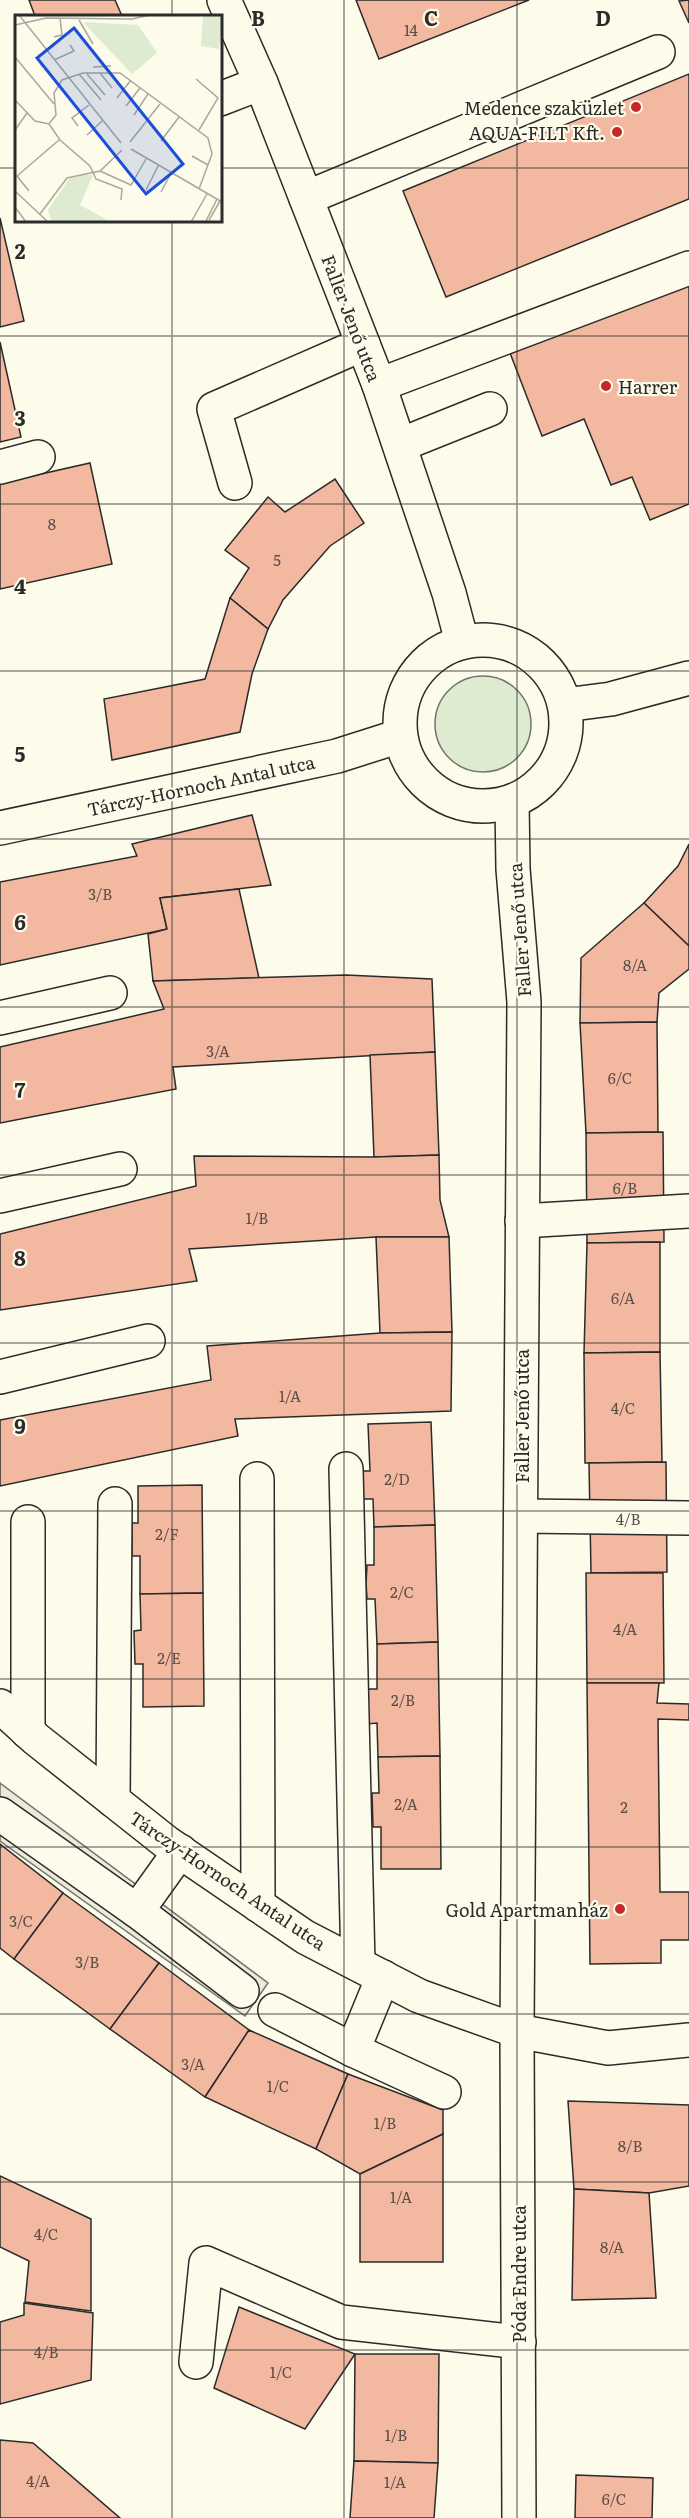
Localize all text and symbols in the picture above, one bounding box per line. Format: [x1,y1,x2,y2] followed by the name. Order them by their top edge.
[251,2,265,32] text: B
[424,2,438,32] text: C
[595,2,611,32] text: D
[15,15,222,222] inset map
[404,18,418,41] house number: 14
[464,94,625,121] place label: Medence szaküzlet
[629,100,643,114] marker: Medence szaküzlet
[469,119,605,146] place label: AQUA-FILT Kft.
[610,125,624,139] marker: AQUA-FILT Kft.
[15,235,26,265] text: 2
[315,250,389,386] street label: Faller Jenő utca
[618,373,678,400] place label: Harrer
[599,379,613,393] marker: Harrer
[14,402,26,432] text: 3
[48,512,56,535] house number: 8
[273,548,281,571] house number: 5
[14,570,26,600] text: 4
[15,738,26,768] text: 5
[85,748,318,822] street label: Tárczy-Hornoch Antal utca
[501,862,537,998] street label: Faller Jenő utca
[88,882,112,905] house number: 3/B
[14,906,26,936] text: 6
[623,953,647,976] house number: 8/A
[206,1039,230,1062] house number: 3/A
[608,1066,632,1089] house number: 6/C
[15,1074,26,1104] text: 7
[613,1176,637,1199] house number: 6/B
[246,1206,268,1229] house number: 1/B
[14,1242,26,1272] text: 8
[611,1286,635,1309] house number: 6/A
[508,1349,535,1483] street label: Faller Jenő utca
[279,1384,301,1407] house number: 1/A
[611,1396,635,1419] house number: 4/C
[14,1410,26,1440] text: 9
[384,1467,410,1490] house number: 2/D
[616,1507,640,1530] house number: 4/B
[155,1522,179,1545] house number: 2/F
[390,1580,414,1603] house number: 2/C
[613,1617,637,1640] house number: 4/A
[157,1646,181,1669] house number: 2/E
[391,1688,415,1711] house number: 2/B
[394,1792,418,1815] house number: 2/A
[620,1795,628,1818] house number: 2
[124,1804,332,1956] street label: Tárczy-Hornoch Antal utca
[446,1896,608,1923] place label: Gold Apartmanház
[613,1902,627,1916] marker: Gold Apartmanház
[9,1909,33,1932] house number: 3/C
[75,1950,99,1973] house number: 3/B
[181,2052,205,2075] house number: 3/A
[267,2074,289,2097] house number: 1/C
[374,2111,396,2134] house number: 1/B
[618,2134,642,2157] house number: 8/B
[390,2185,412,2208] house number: 1/A
[505,2205,532,2343] street label: Póda Endre utca
[34,2222,58,2245] house number: 4/C
[600,2235,624,2258] house number: 8/A
[34,2340,58,2363] house number: 4/B
[270,2360,292,2383] house number: 1/C
[385,2423,407,2446] house number: 1/B
[26,2469,50,2492] house number: 4/A
[384,2470,406,2493] house number: 1/A
[602,2487,626,2510] house number: 6/C

